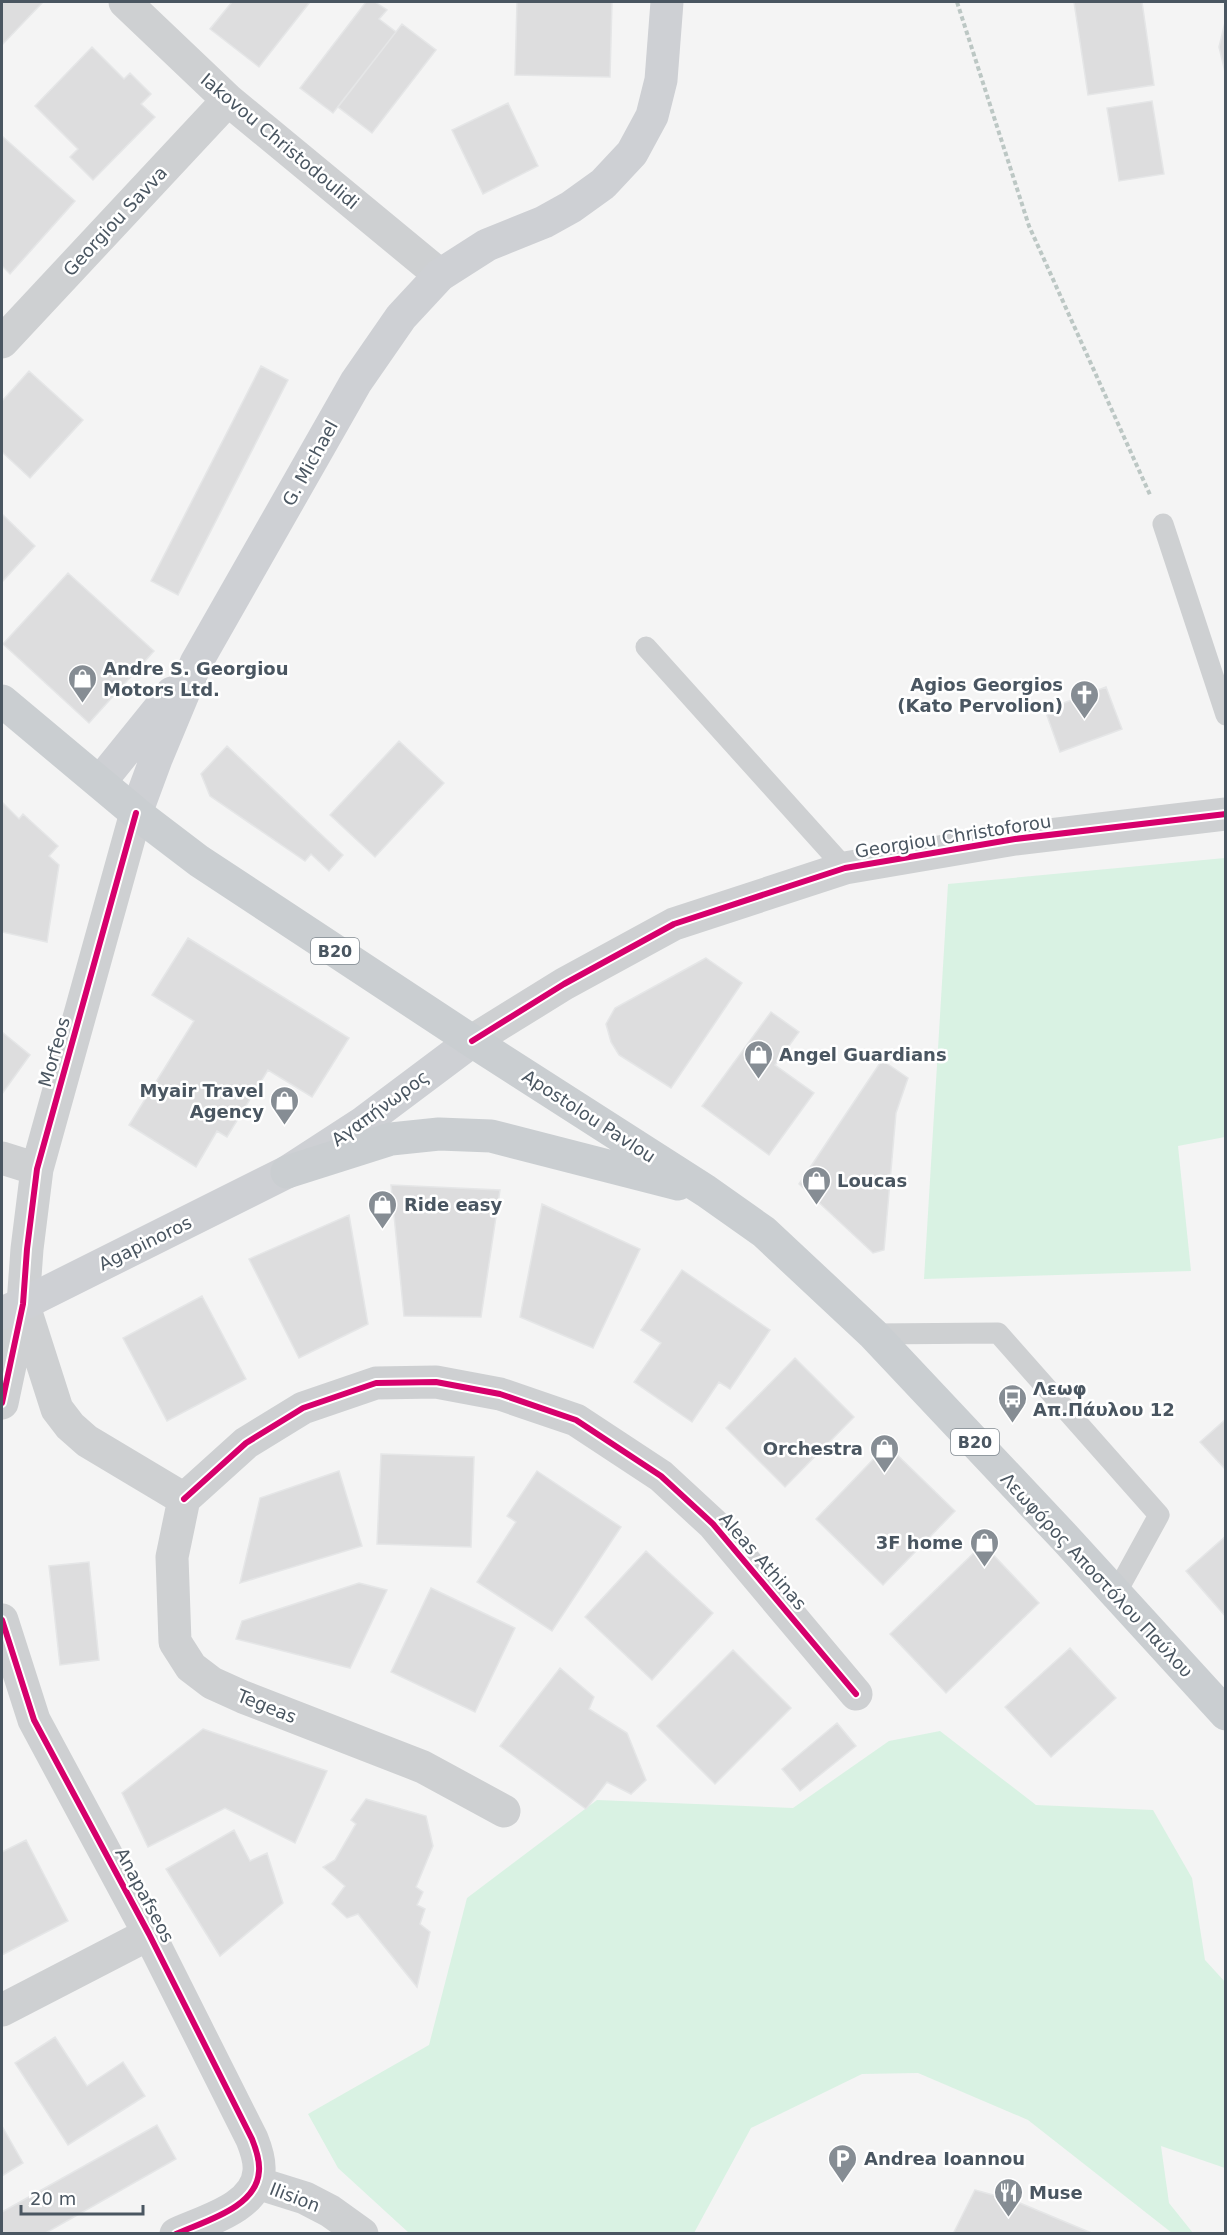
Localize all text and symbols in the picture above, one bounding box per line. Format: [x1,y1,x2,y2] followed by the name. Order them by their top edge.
[197,69,363,213] street label: Iakovou Christodoulidi
[59,162,171,280] street label: Georgiou Savva
[278,417,342,509] street label: G. Michael
[103,658,289,700] place label: Andre S. Georgiou Motors Ltd.
[66,662,98,704] shop icon: Andre S. Georgiou Motors Ltd.
[897,674,1063,716] place label: Agios Georgios (Kato Pervolion)
[1068,678,1100,720] church icon: Agios Georgios (Kato Pervolion)
[853,810,1053,862] street label: Georgiou Christoforou
[311,938,359,964] road number: B20
[34,1015,74,1089] street label: Morfeos
[742,1038,774,1080] shop icon: Angel Guardians
[779,1044,947,1065] place label: Angel Guardians
[518,1065,660,1167] street label: Apostolou Pavlou
[327,1066,433,1150] street label: Αγαπήνωρος
[139,1080,264,1122] place label: Myair Travel Agency
[269,1084,301,1126] shop icon: Myair Travel Agency
[800,1164,832,1206] shop icon: Loucas
[837,1170,907,1191] place label: Loucas
[367,1188,399,1230] shop icon: Ride easy
[404,1194,502,1215] place label: Ride easy
[95,1211,195,1275] street label: Agapinoros
[1033,1378,1175,1420] place label: Λεωφ Απ.Πάυλου 12
[996,1382,1028,1424] bus stop icon: Λεωφ Απ.Πάυλου 12
[951,1429,999,1455] road number: B20
[868,1432,900,1474] shop icon: Orchestra
[763,1438,863,1459] place label: Orchestra
[997,1468,1197,1682] street label: Λεωφόρος Αποστόλου Παύλου
[715,1508,811,1614] street label: Aleas Athinas
[968,1526,1000,1568] shop icon: 3F home
[876,1532,963,1553] place label: 3F home
[233,1684,300,1727] street label: Tegeas
[111,1844,179,1946] street label: Anapafseos
[827,2142,859,2184] parking icon: Andrea Ioannou
[864,2148,1025,2169] place label: Andrea Ioannou
[992,2176,1024,2218] restaurant icon: Muse
[21,2178,142,2216] scale bar
[267,2178,323,2216] street label: Ilision
[1029,2182,1083,2203] place label: Muse
[30,2188,76,2209] text: 20 m

